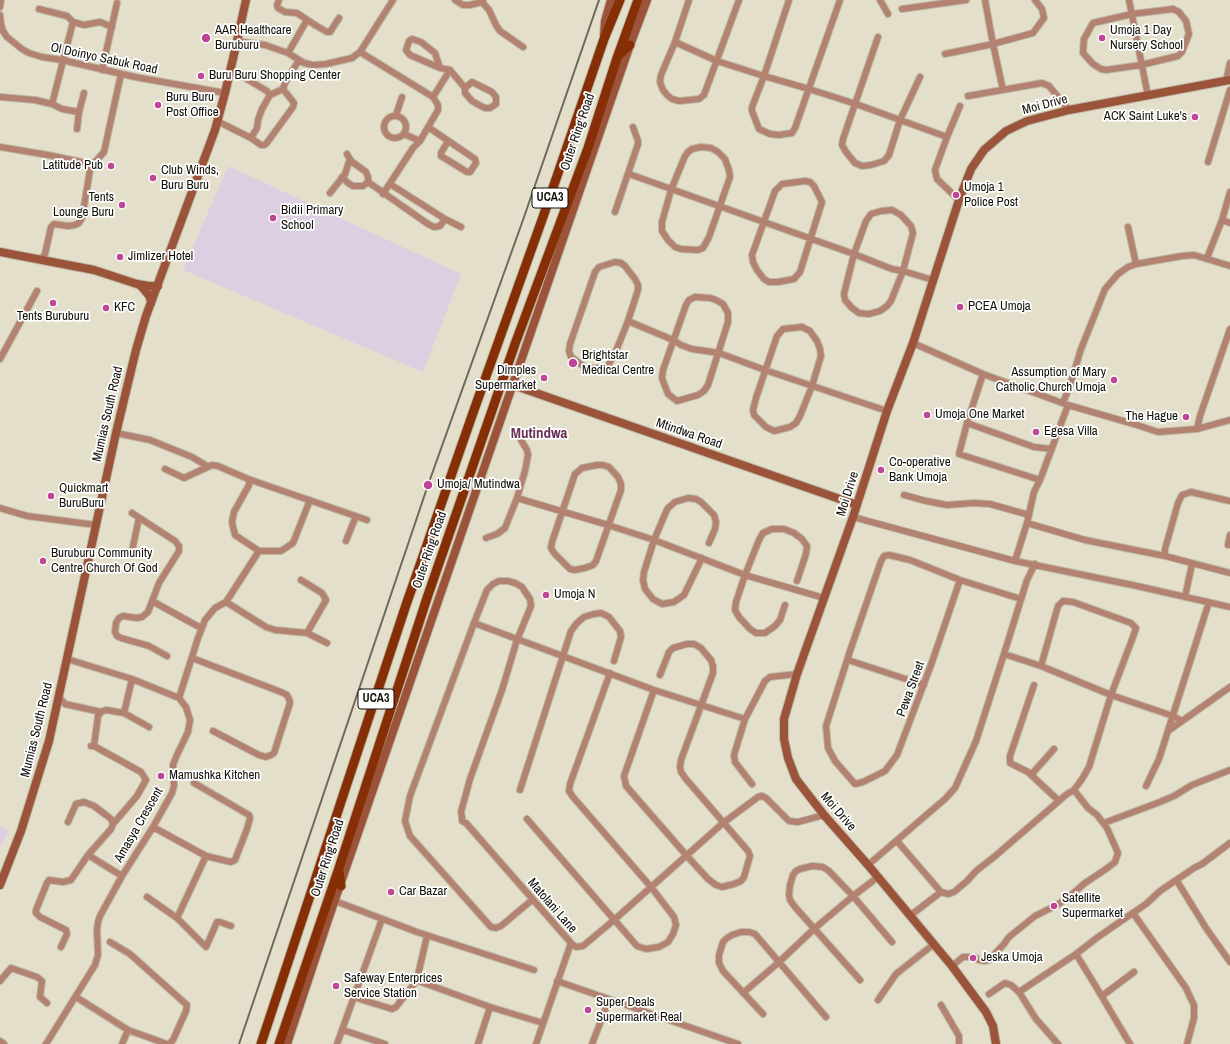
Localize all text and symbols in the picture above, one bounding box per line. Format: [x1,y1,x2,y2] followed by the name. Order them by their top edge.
[215,23,291,54] place label: AAR Healthcare Buruburu
[1110,23,1183,54] place label: Umoja 1 Day Nursery School
[200,32,212,44] marker: AAR Healthcare Buruburu
[1097,33,1107,43] marker: Umoja 1 Day Nursery School
[49,40,159,78] street label: Ol Doinyo Sabuk Road
[209,68,341,84] place label: Buru Buru Shopping Center
[196,71,206,81] marker: Buru Buru Shopping Center
[166,90,219,121] place label: Buru Buru Post Office
[558,91,598,173] street label: Outer Ring Road
[1021,91,1069,119] street label: Moi Drive
[153,100,163,110] marker: Buru Buru Post Office
[1104,109,1187,125] place label: ACK Saint Luke's
[1190,112,1200,122] marker: ACK Saint Luke's
[43,158,103,174] place label: Latitude Pub
[106,161,116,171] marker: Latitude Pub
[161,163,219,194] place label: Club Winds, Buru Buru
[148,173,158,183] marker: Club Winds, Buru Buru
[964,180,1018,211] place label: Umoja 1 Police Post
[532,188,568,208] road number: UCA3
[53,190,114,221] place label: Tents Lounge Buru
[951,190,961,200] marker: Umoja 1 Police Post
[117,200,127,210] marker: Tents Lounge Buru
[281,203,343,234] place label: Bidii Primary School
[268,213,278,223] marker: Bidii Primary School
[128,249,193,265] place label: Jimlizer Hotel
[115,252,125,262] marker: Jimlizer Hotel
[48,298,58,308] marker: Tents Buruburu
[968,299,1031,315] place label: PCEA Umoja
[114,300,135,316] place label: KFC
[955,302,965,312] marker: PCEA Umoja
[101,303,111,313] marker: KFC
[17,309,89,325] place label: Tents Buruburu
[582,348,654,379] place label: Brightstar Medical Centre
[567,357,579,369] marker: Brightstar Medical Centre
[475,363,536,394] place label: Dimples Supermarket
[89,365,127,463] street label: Mumias South Road
[996,365,1106,396] place label: Assumption of Mary Catholic Church Umoja
[539,373,549,383] marker: Dimples Supermarket
[1109,375,1119,385] marker: Assumption of Mary Catholic Church Umoja
[935,407,1024,423] place label: Umoja One Market
[1125,409,1178,425] place label: The Hague
[922,410,932,420] marker: Umoja One Market
[1181,412,1191,422] marker: The Hague
[654,415,724,453] street label: Mtindwa Road
[1044,424,1098,440] place label: Egesa Villa
[511,425,567,443] district label: Mutindwa
[1031,427,1041,437] marker: Egesa Villa
[889,455,951,486] place label: Co-operative Bank Umoja
[876,465,886,475] marker: Co-operative Bank Umoja
[833,470,863,518] street label: Moi Drive
[437,477,520,493] place label: Umoja/ Mutindwa
[422,479,434,491] marker: Umoja/ Mutindwa
[59,481,108,512] place label: Quickmart BuruBuru
[46,491,56,501] marker: Quickmart BuruBuru
[410,509,450,591] street label: Outer Ring Road
[51,546,158,577] place label: Buruburu Community Centre Church Of God
[38,556,48,566] marker: Buruburu Community Centre Church Of God
[554,587,595,603] place label: Umoja N
[541,590,551,600] marker: Umoja N
[894,659,928,719] street label: Pewa Street
[18,681,56,779] street label: Mumias South Road
[358,689,394,709] road number: UCA3
[169,768,260,784] place label: Mamushka Kitchen
[156,771,166,781] marker: Mamushka Kitchen
[111,785,167,865] street label: Amasya Crescent
[817,789,859,835] street label: Moi Drive
[308,817,348,899] street label: Outer Ring Road
[524,875,580,937] street label: Matolani Lane
[399,884,447,900] place label: Car Bazar
[386,887,396,897] marker: Car Bazar
[1062,891,1123,922] place label: Satellite Supermarket
[1049,901,1059,911] marker: Satellite Supermarket
[981,950,1043,966] place label: Jeska Umoja
[968,953,978,963] marker: Jeska Umoja
[344,971,442,1002] place label: Safeway Enterprices Service Station
[331,981,341,991] marker: Safeway Enterprices Service Station
[596,995,682,1026] place label: Super Deals Supermarket Real
[583,1005,593,1015] marker: Super Deals Supermarket Real

